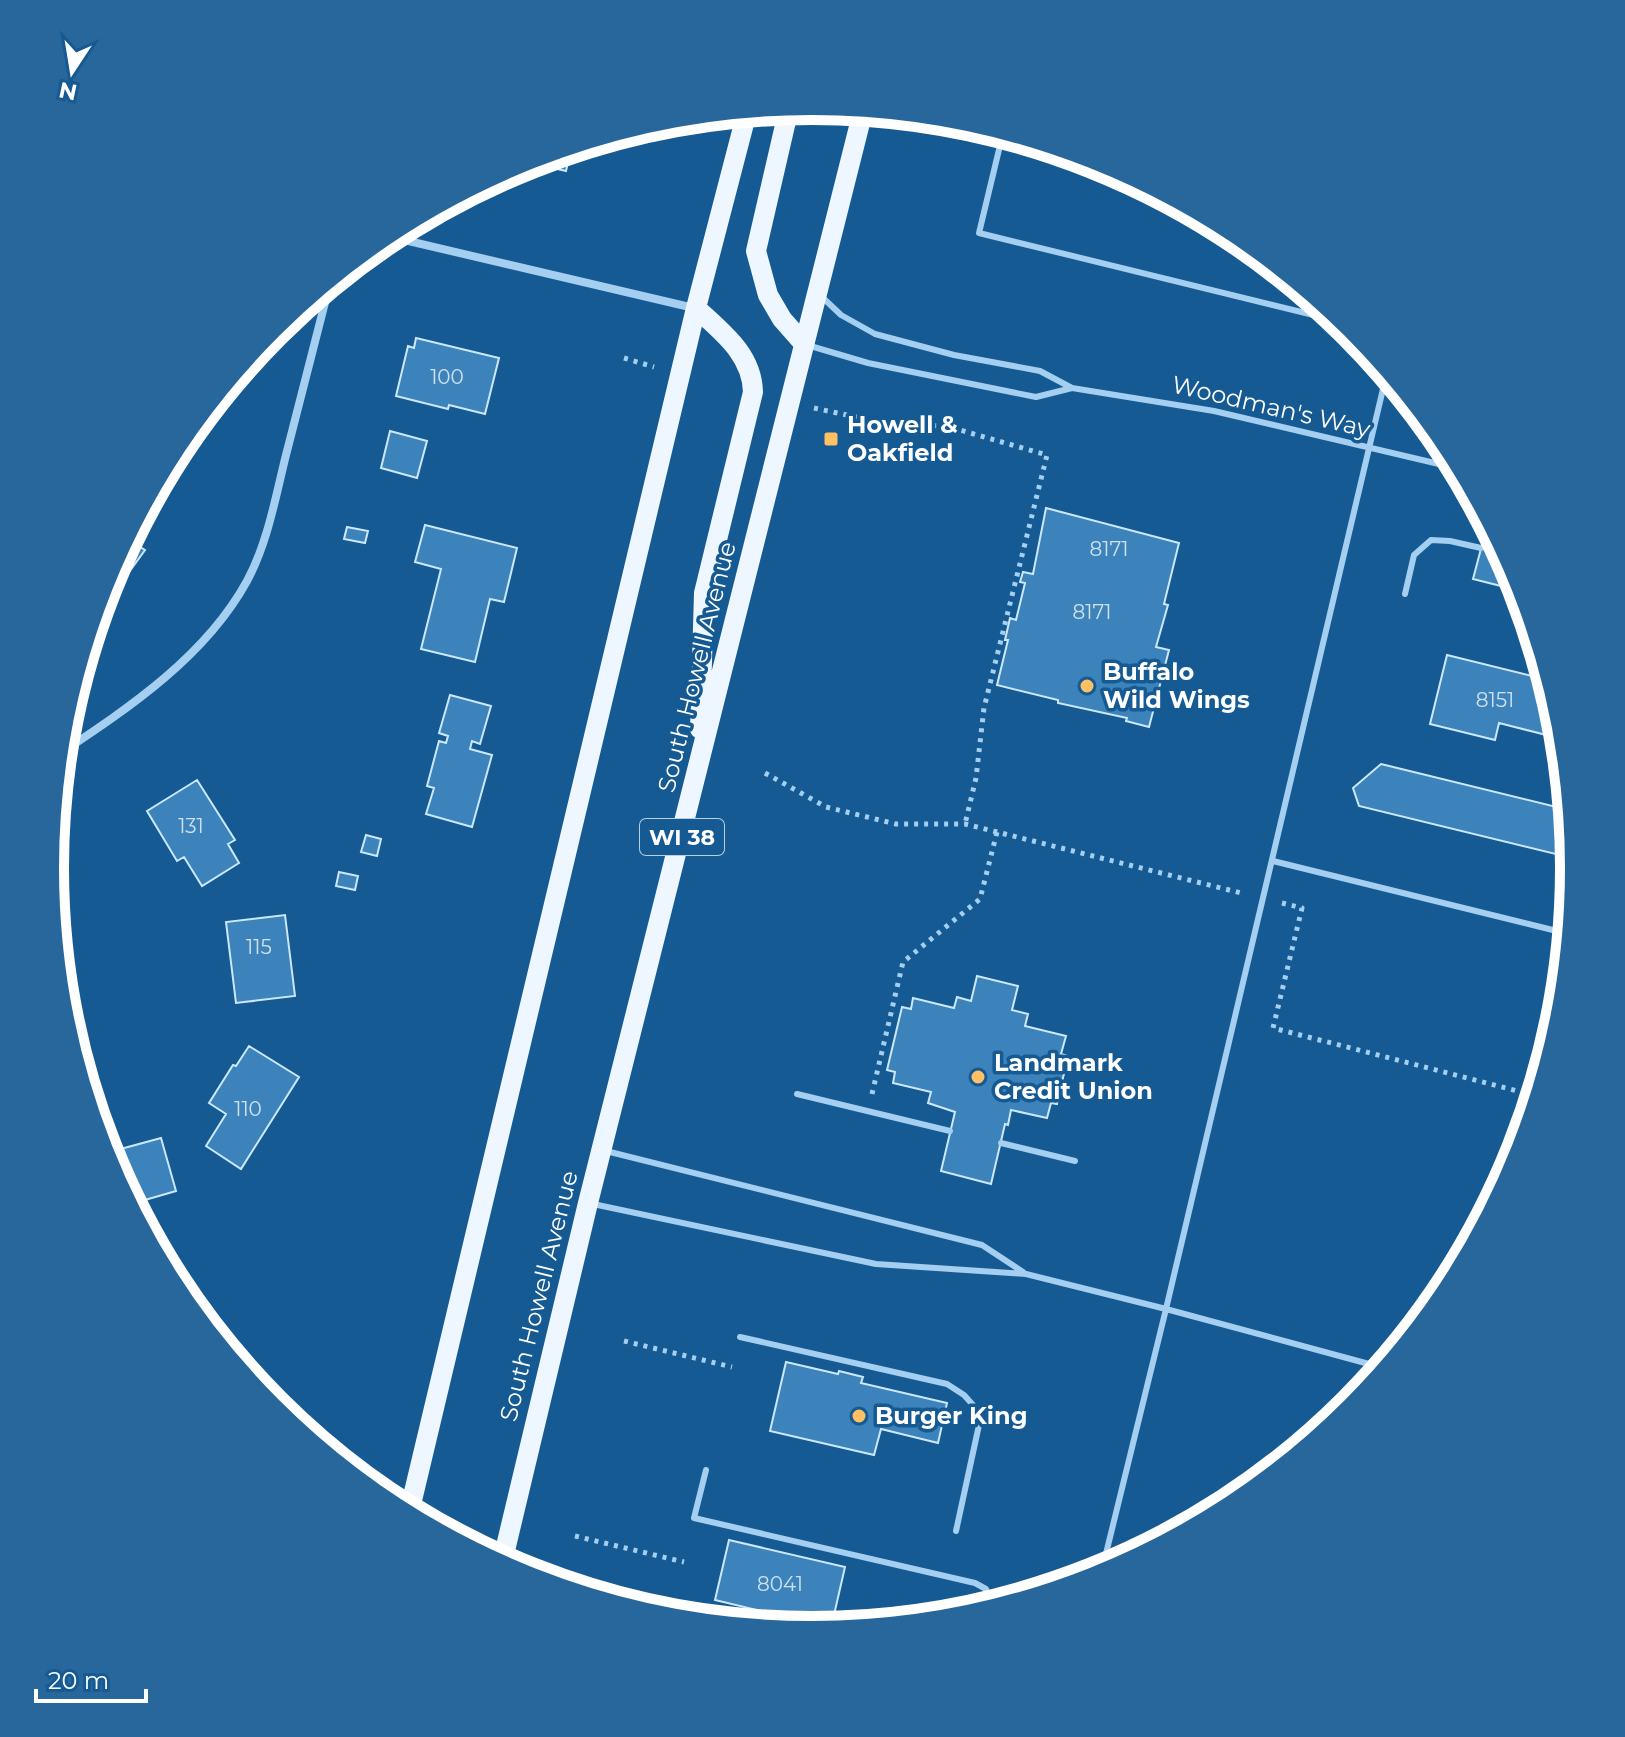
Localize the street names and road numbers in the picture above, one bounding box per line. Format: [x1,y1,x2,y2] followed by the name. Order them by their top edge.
[1169,370,1373,443] street label: Woodman's Way
[651,538,742,795] street label: South Howell Avenue
[640,819,724,855] road number: WI 38
[493,1167,584,1424] street label: South Howell Avenue

